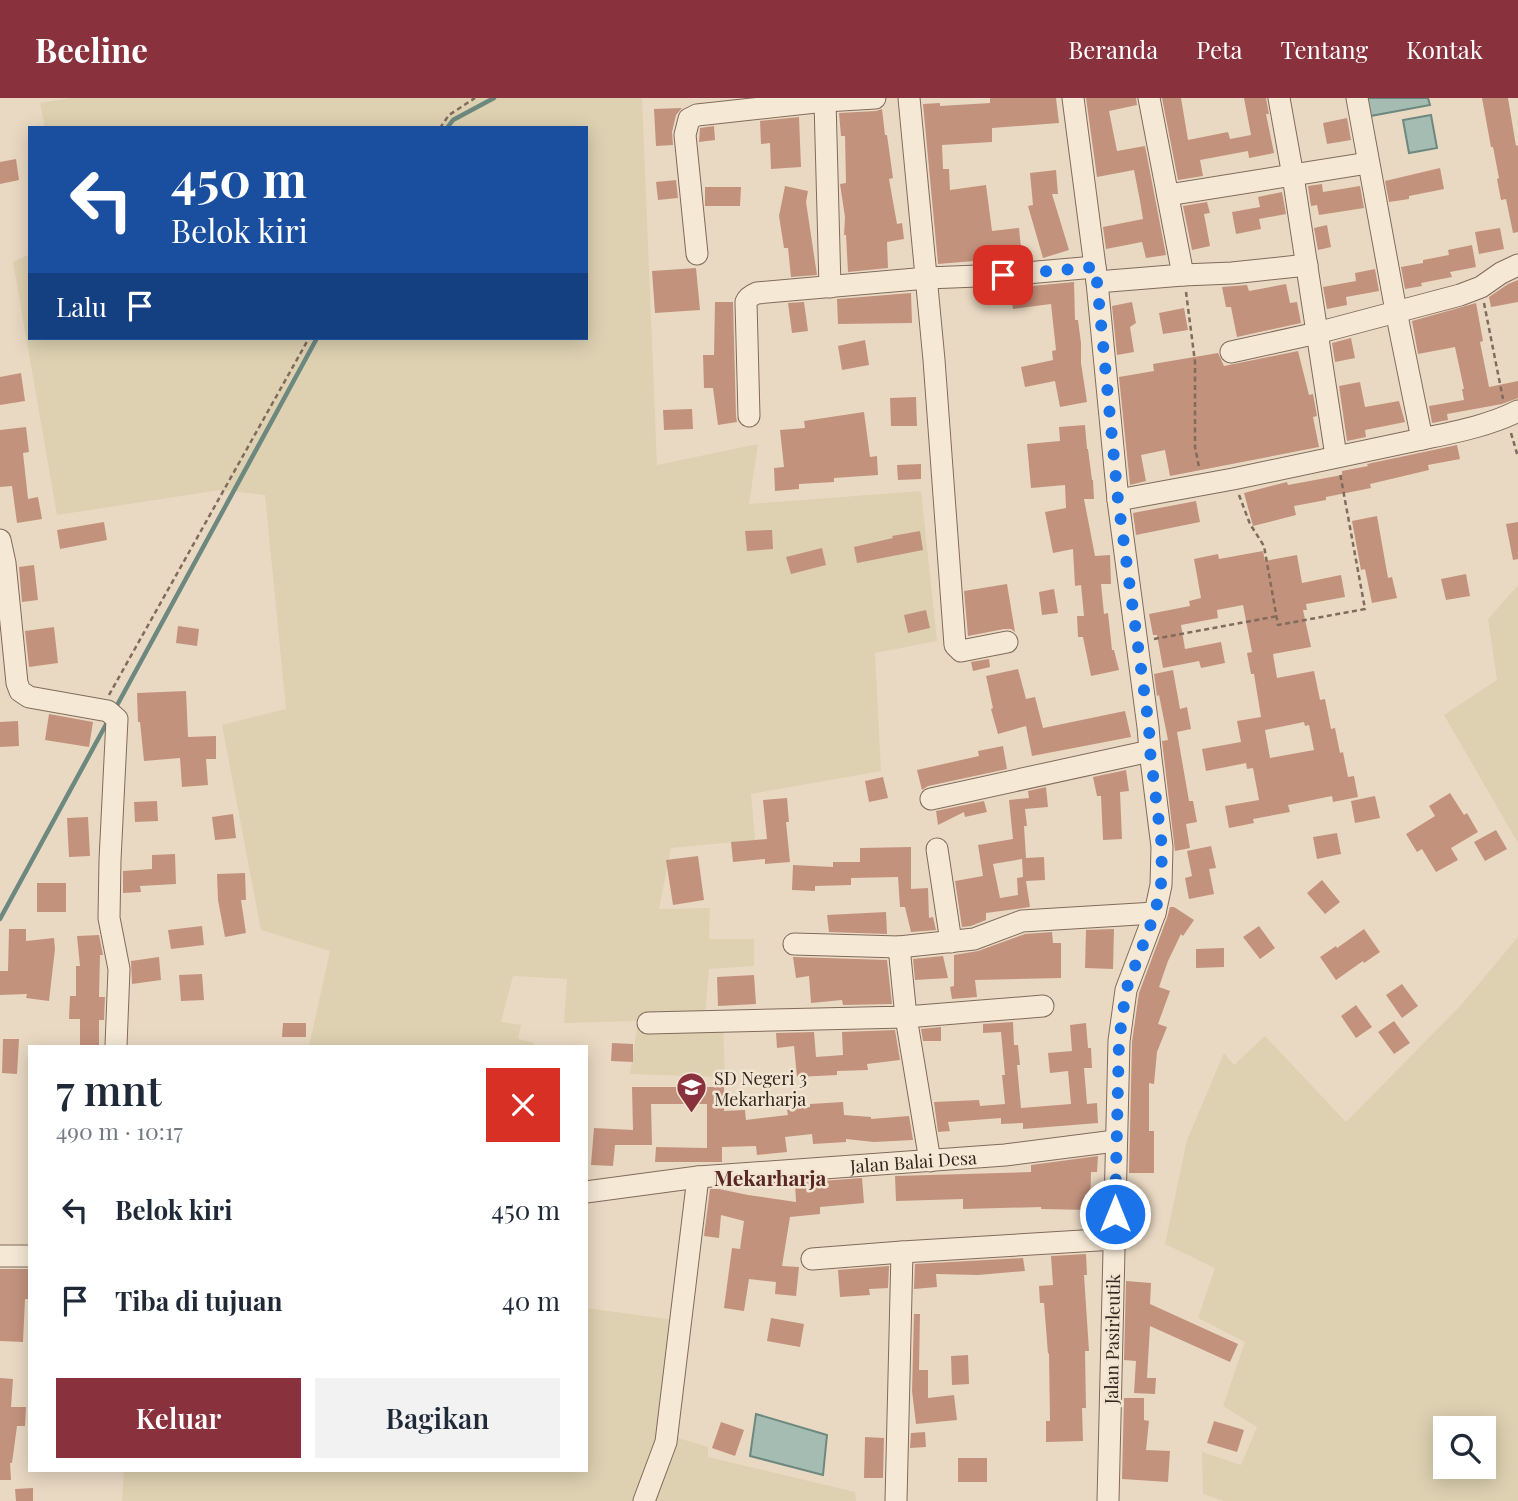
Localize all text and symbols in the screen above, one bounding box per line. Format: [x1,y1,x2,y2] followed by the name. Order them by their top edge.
[35,27,148,71] text: Beeline
[1068,33,1158,65] text: Beranda
[1196,33,1243,65] text: Peta
[1281,33,1368,65] text: Tentang
[1406,33,1483,65] text: Kontak
[171,145,307,210] text: 450 m
[56,154,147,245] icon: left
[171,208,308,251] text: Belok kiri
[973,245,1033,305] pin
[984,256,1022,294] icon: arrive
[121,287,159,325] icon: arrive
[56,289,107,324] text: Lalu
[56,1061,162,1117] text: 7 mnt
[714,1066,807,1111] place label: SD Negeri 3 Mekarharja
[486,1068,560,1142] button: close
[674,1071,708,1115] school or university icon: SD Negeri 3 Mekarharja
[56,1115,183,1146] text: 490 m · 10:17
[848,1145,978,1178] street label: Jalan Balai Desa
[714,1163,826,1191] district label: Mekarharja
[1078,1177,1152,1251] position arrow
[56,1191,94,1229] icon: left
[115,1192,232,1227] text: Belok kiri
[491,1192,560,1227] text: 450 m
[1099,1274,1125,1405] street label: Jalan Pasirleutik
[56,1282,94,1320] icon: arrive
[115,1283,283,1318] text: Tiba di tujuan
[502,1283,560,1318] text: 40 m
[56,1378,301,1458] button: Keluar
[315,1378,560,1458] button: Bagikan
[1433,1416,1496,1479] map controls
[1433,1416,1496,1479] button: search

